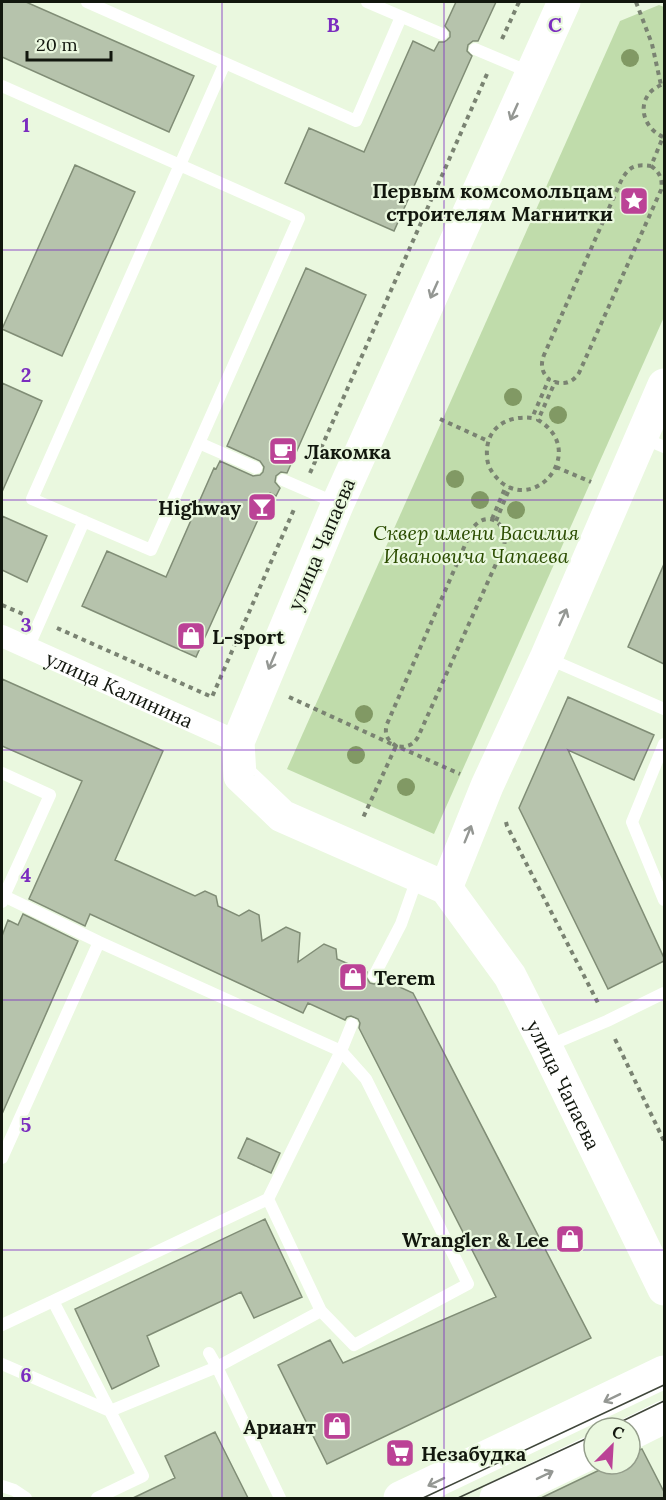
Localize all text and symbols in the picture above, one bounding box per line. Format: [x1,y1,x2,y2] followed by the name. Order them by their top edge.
[326,12,340,37] text: B
[548,12,562,37] text: C
[27,24,111,62] scale bar
[36,33,78,56] text: 20 m
[508,103,519,121] one-way arrow
[22,112,30,137] text: 1
[372,178,613,226] place label: Первым комсомольцам строителям Магнитки
[618,185,650,217] place icon: Первым комсомольцам строителям Магнитки
[427,281,438,299] one-way arrow
[21,362,31,387] text: 2
[267,435,299,467] cafe icon: Лакомка
[304,439,391,464] place label: Лакомка
[282,474,360,614] street label: улица Чапаева
[246,491,278,523] bar icon: Highway
[158,495,241,520] place label: Highway
[373,520,579,568] park label: Сквер имени Василия Ивановича Чапаева
[558,609,569,627] one-way arrow
[20,612,32,637] text: 3
[175,620,207,652] shop icon: L-sport
[212,624,285,649] place label: L-sport
[42,645,197,733] street label: улица Калинина
[266,651,277,670] one-way arrow
[463,825,474,844] one-way arrow
[21,862,32,887] text: 4
[337,961,369,993] shop icon: Terem
[374,965,436,990] place label: Terem
[522,1016,606,1153] street label: улица Чапаева
[21,1112,32,1137] text: 5
[554,1223,586,1255] shop icon: Wrangler & Lee
[402,1227,549,1252] place label: Wrangler & Lee
[20,1362,32,1387] text: 6
[603,1392,621,1404] one-way arrow
[321,1410,353,1442] shop icon: Ариант
[243,1414,317,1439] place label: Ариант
[582,1416,642,1476] north arrow
[609,1421,627,1444] text: С
[384,1437,416,1469] supermarket icon: Незабудка
[421,1441,527,1466] place label: Незабудка
[535,1468,553,1480] one-way arrow
[427,1476,445,1488] one-way arrow

